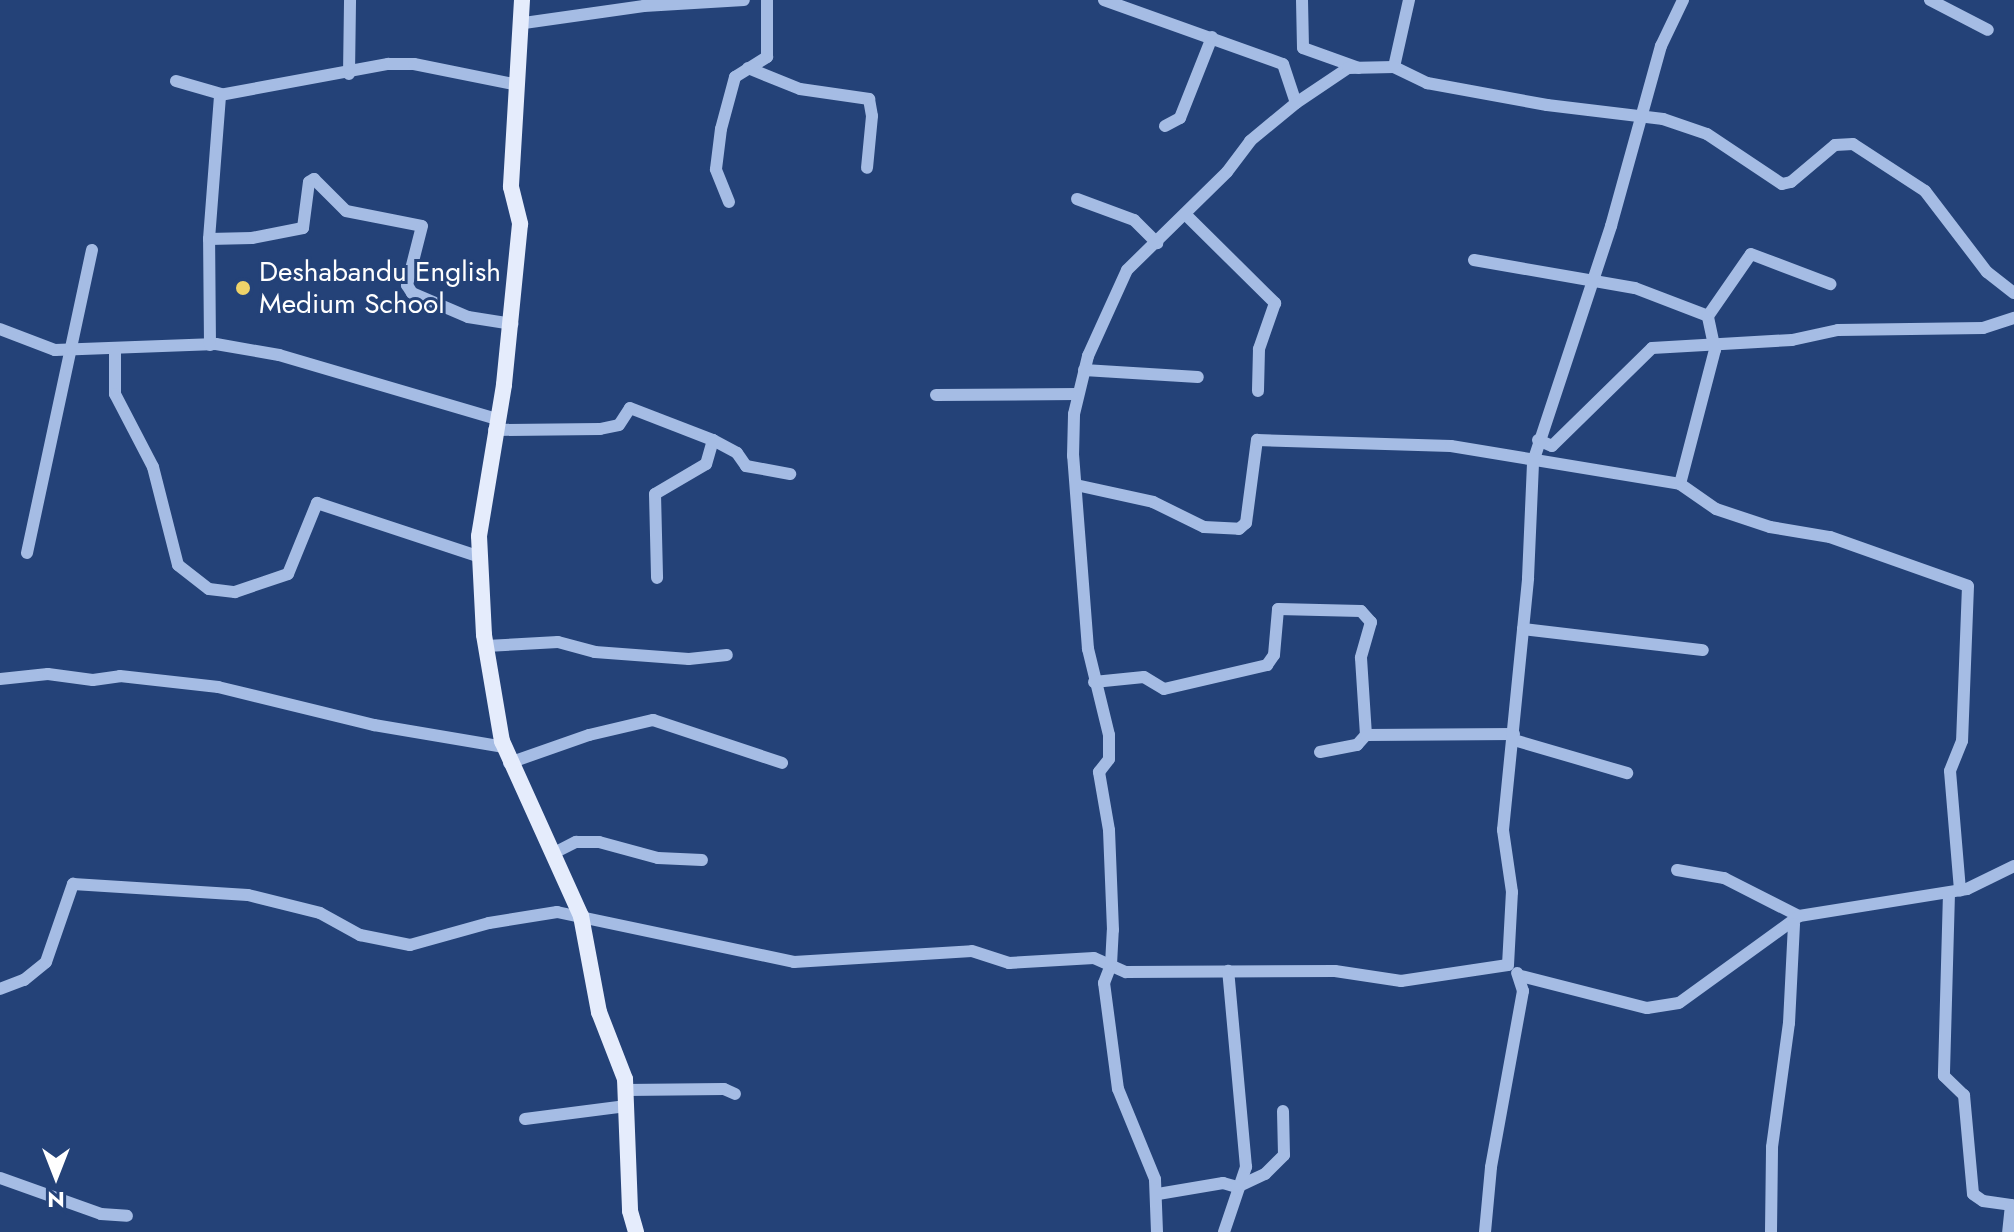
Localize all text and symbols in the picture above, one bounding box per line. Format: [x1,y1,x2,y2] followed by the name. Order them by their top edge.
[259,255,501,321] place label: Deshabandu English Medium School
[234,279,252,297] marker: Deshabandu English Medium School
[16,1136,96,1216] north arrow
[47,1184,65,1216] text: N

